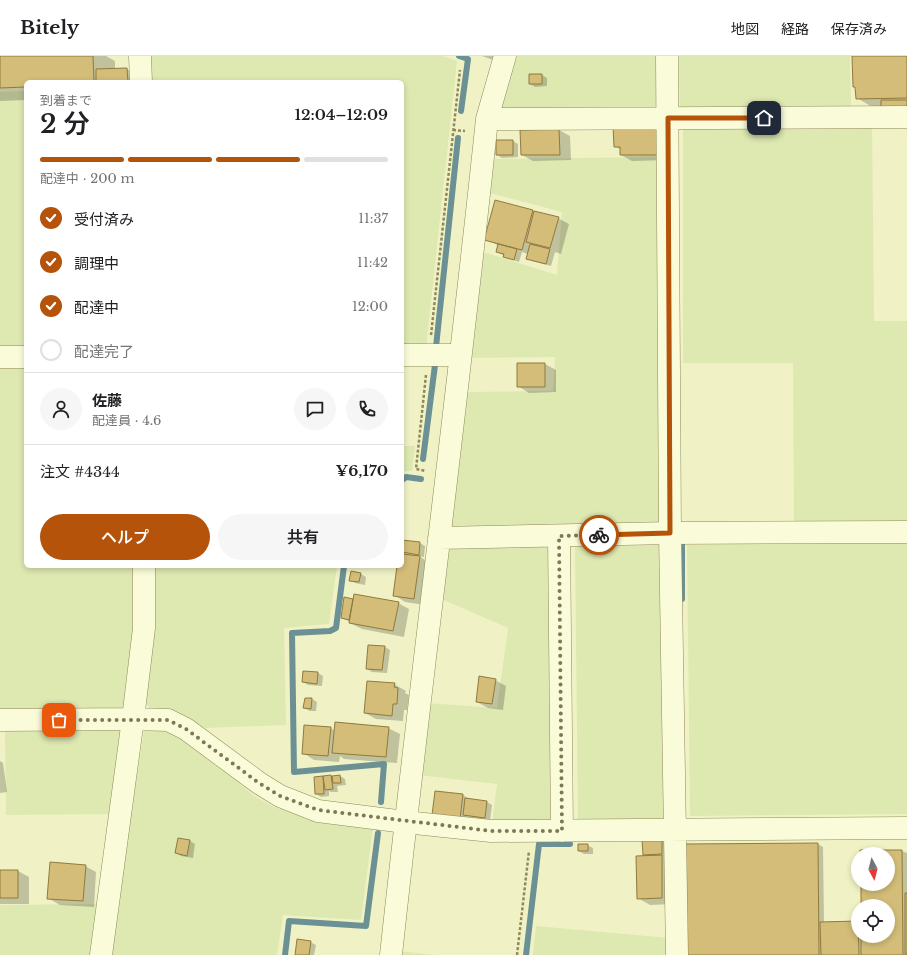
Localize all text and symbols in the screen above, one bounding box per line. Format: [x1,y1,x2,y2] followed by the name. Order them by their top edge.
[20,16,79,39] text: Bitely
[731,20,759,38] text: 地図
[781,20,809,38] text: 経路
[831,20,887,38] text: 保存済み
[40,92,92,109] text: 到着まで
[747,101,781,135] pin
[294,105,388,124] text: 12:04–12:09
[753,107,775,129] icon: home
[40,108,90,140] text: 2 分
[40,170,134,187] text: 配達中 · 200 m
[40,207,62,229] icon: check
[74,210,134,229] text: 受付済み
[358,210,388,227] text: 11:37
[40,251,62,273] icon: check
[74,254,119,273] text: 調理中
[357,254,388,271] text: 11:42
[40,295,62,317] icon: check
[74,298,119,317] text: 配達中
[352,298,388,315] text: 12:00
[74,342,134,361] text: 配達完了
[40,388,82,430] button: person
[294,388,336,430] button: chat
[346,388,388,430] button: phone
[92,391,122,410] text: 佐藤
[92,412,161,429] text: 配達員 · 4.6
[336,461,388,480] text: ¥6,170
[40,462,120,481] text: 注文 #4344
[40,514,210,560] button: ヘルプ
[218,514,388,560] button: 共有
[579,515,619,555] courier
[588,524,610,546] icon: bike
[42,703,76,737] pin
[48,709,70,731] icon: bag
[851,847,895,891] north arrow
[851,847,895,943] map controls
[851,899,895,943] button: locate

